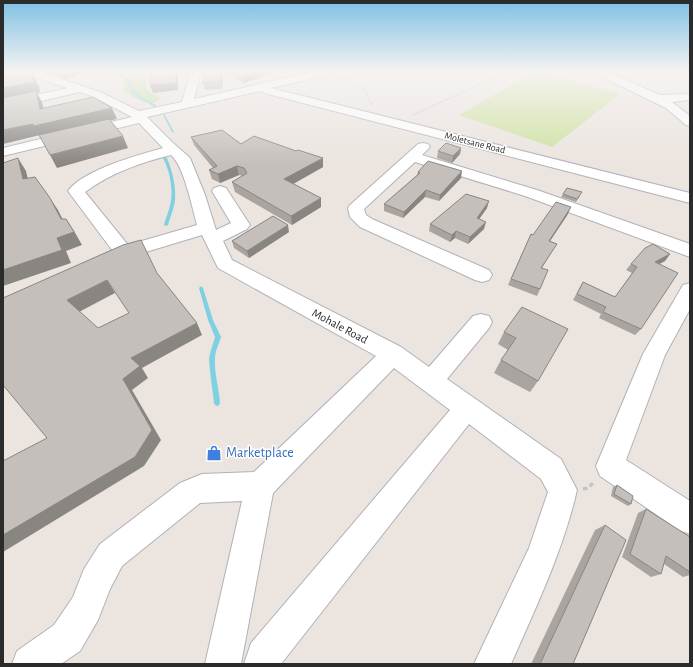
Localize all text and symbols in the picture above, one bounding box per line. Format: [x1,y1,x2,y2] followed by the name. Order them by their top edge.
[444,131,506,155] street label: Moletsane Road
[310,306,370,346] street label: Mohale Road
[205,444,223,462] shop icon: Marketplace
[226,446,294,460] place label: Marketplace

